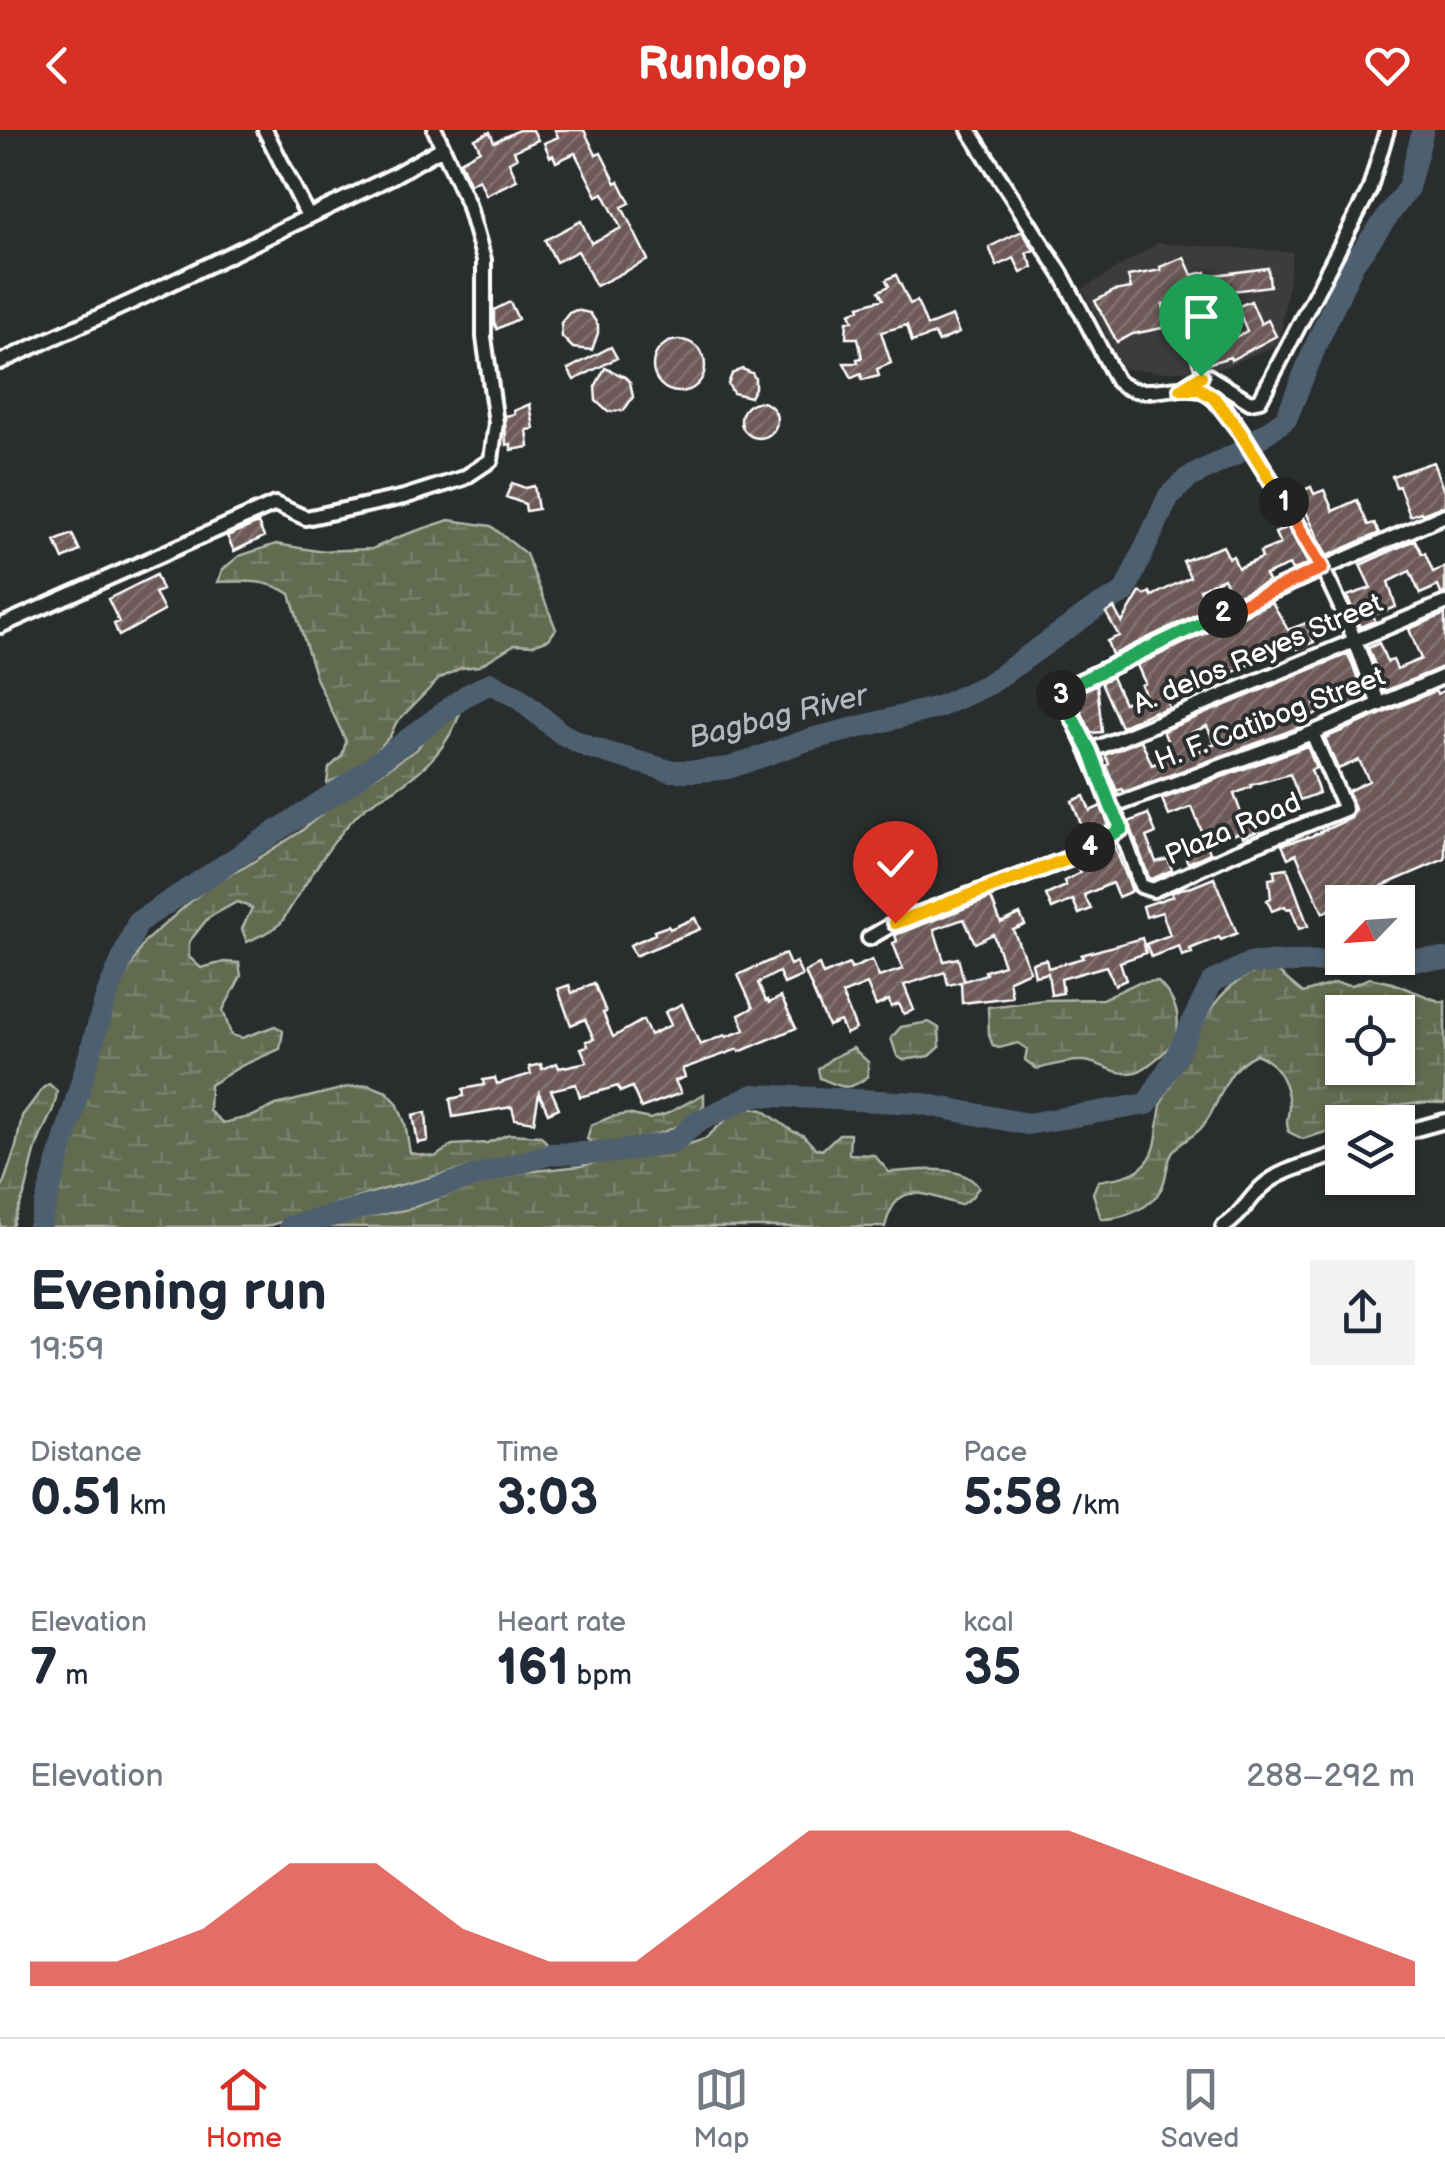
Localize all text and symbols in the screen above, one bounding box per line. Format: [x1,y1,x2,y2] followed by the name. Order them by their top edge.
[30,38,85,93] icon: back
[638,38,807,93] text: Runloop
[1360,38,1415,93] icon: heart
[1159,274,1244,377] pin
[1174,289,1229,344] icon: arrive
[1259,477,1309,527] pin: 1
[1278,485,1290,518] text: 1
[1128,586,1388,721] street label: A. delos Reyes Street
[1198,588,1248,638] pin: 2
[1215,596,1231,629] text: 2
[1150,660,1390,778] street label: H. F. Catibog Street
[1036,670,1086,720] pin: 3
[685,677,873,757] water label: Bagbag River
[1053,678,1069,711] text: 3
[1160,786,1306,872] street label: Plaza Road
[853,821,938,924] pin
[1065,822,1115,872] pin: 4
[1082,830,1098,863] text: 4
[868,836,923,891] icon: check
[1325,885,1415,975] north arrow
[1325,885,1415,1195] map controls
[1325,995,1415,1085] button: locate
[1325,1105,1415,1195] button: layers
[30,1259,327,1326] text: Evening run
[1310,1260,1415,1365] button: share
[30,1330,104,1369] text: 19:59
[30,1436,142,1469] text: Distance
[497,1436,559,1469] text: Time
[963,1436,1027,1469] text: Pace
[30,1469,122,1529] text: 0.51
[497,1469,598,1529] text: 3:03
[963,1469,1063,1529] text: 5:58
[122,1489,167,1522] text: km
[1063,1489,1120,1522] text: /km
[30,1606,147,1639] text: Elevation
[497,1606,626,1639] text: Heart rate
[963,1606,1014,1639] text: kcal
[30,1639,58,1699] text: 7
[497,1639,569,1699] text: 161
[963,1639,1021,1699] text: 35
[58,1659,88,1692] text: m
[569,1659,632,1692] text: bpm
[30,1757,163,1796] text: Elevation
[1246,1757,1415,1796] text: 288–292 m
[206,2062,282,2155] tab: Home
[693,2062,749,2155] tab: Map
[1161,2062,1239,2155] tab: Saved

